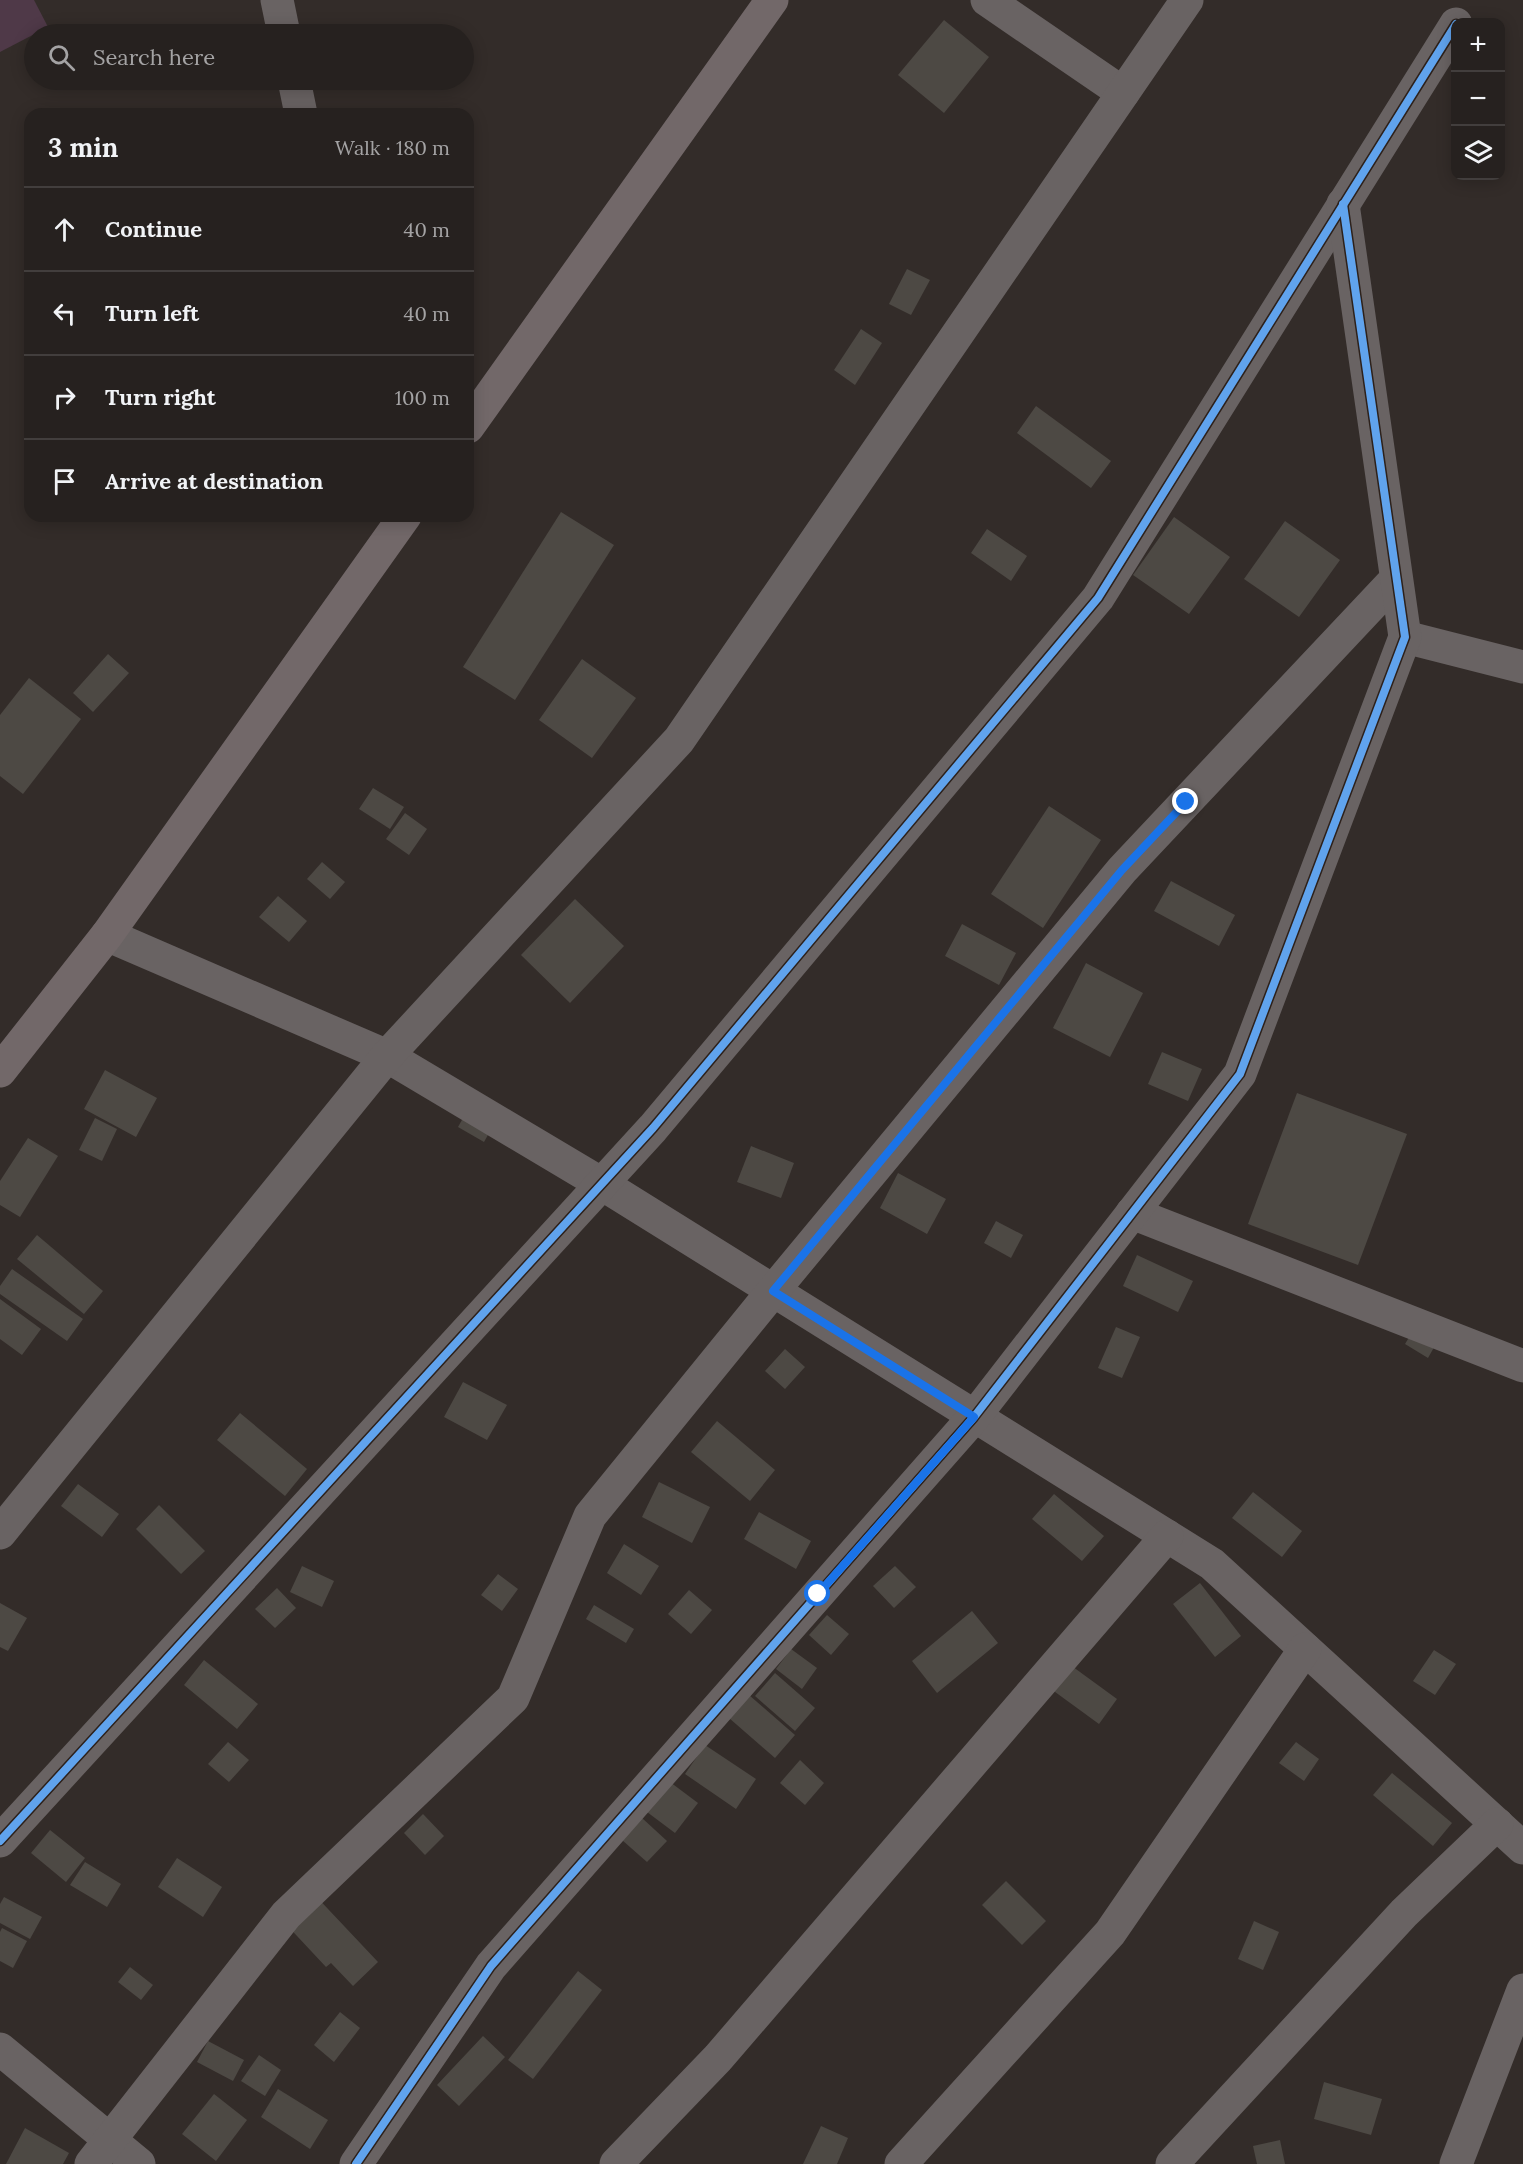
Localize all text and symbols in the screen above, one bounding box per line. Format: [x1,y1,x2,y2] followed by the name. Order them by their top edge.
[1451,18,1505,180] map controls
[1451,18,1505,72] button: +
[24,24,474,90] search box
[45,41,78,74] icon: search
[93,43,215,71] text: Search here
[1451,72,1505,126] button: −
[1451,126,1505,180] button: layers
[48,131,118,164] text: 3 min
[335,135,450,160] text: Walk · 180 m
[48,213,81,246] icon: ahead
[105,215,202,243] text: Continue
[404,217,450,242] text: 40 m
[48,297,81,330] icon: left
[105,299,199,327] text: Turn left
[404,301,450,326] text: 40 m
[48,381,81,414] icon: right
[105,383,216,411] text: Turn right
[395,385,450,410] text: 100 m
[48,465,81,498] icon: arrive
[105,467,323,495] text: Arrive at destination
[1172,788,1198,814] route end
[804,1580,830,1606] route start

